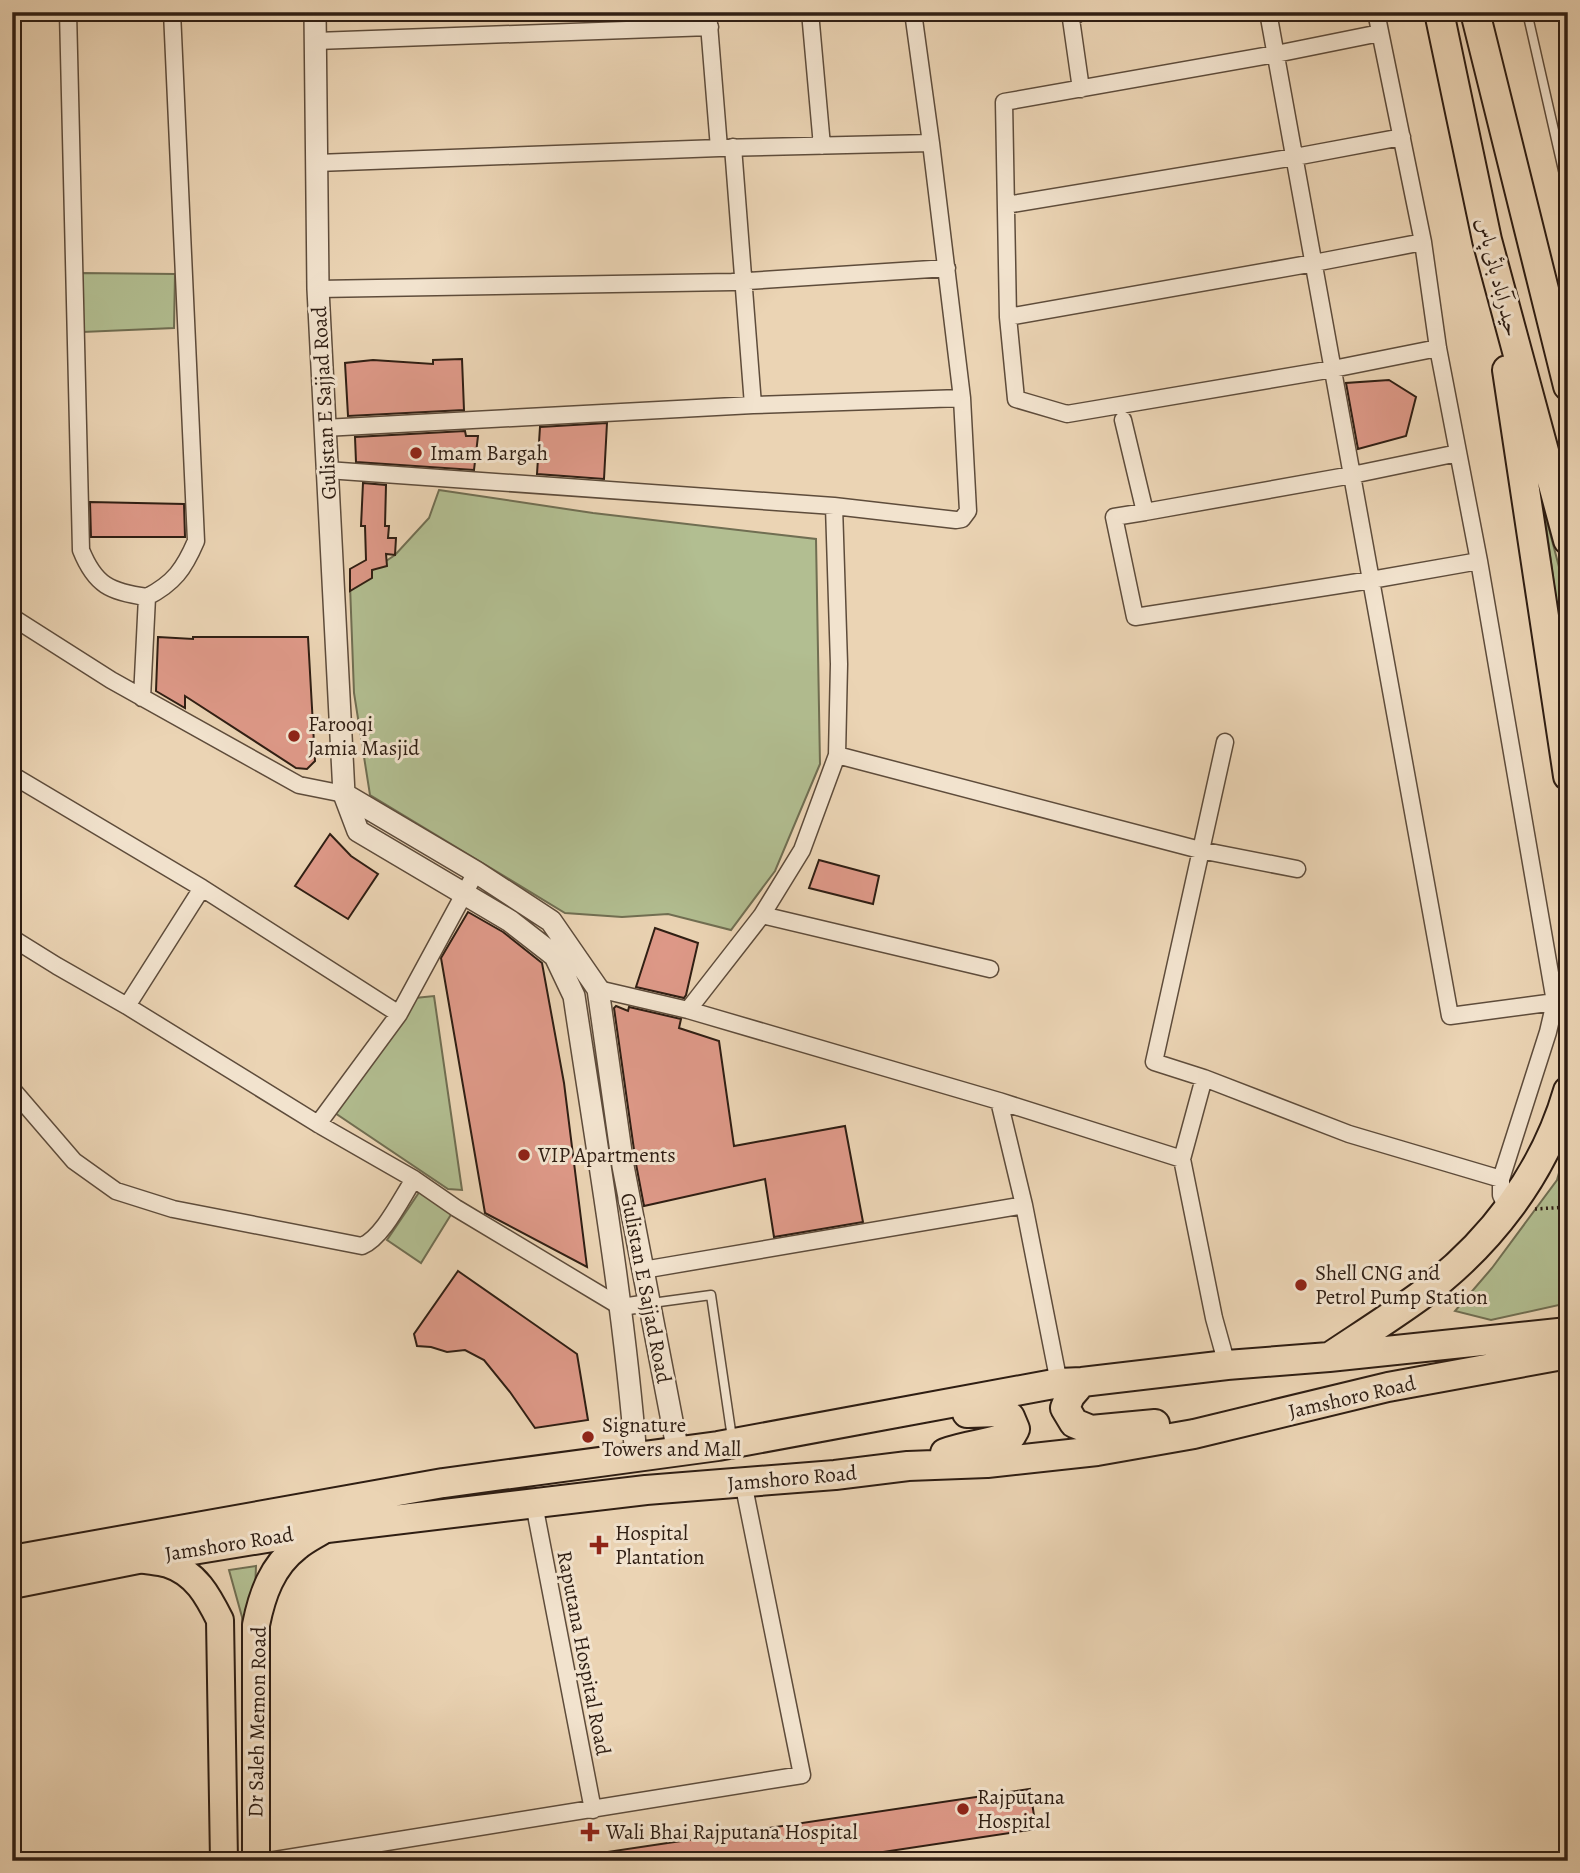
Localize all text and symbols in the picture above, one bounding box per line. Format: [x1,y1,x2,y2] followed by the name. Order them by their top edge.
[1469,214,1526,340] street label: حیدرآباد بائی پاس
[305,305,343,500] street label: Gulistan E Sajjad Road
[430,439,548,467] place label: Imam Bargah
[408,445,424,461] marker: Imam Bargah
[308,710,420,762] place label: Farooqi Jamia Masjid
[286,728,302,744] marker: Farooqi Jamia Masjid
[537,1141,676,1169] place label: VIP Apartments
[516,1147,532,1163] marker: VIP Apartments
[614,1190,678,1386] street label: Gulistan E Sajjad Road
[1315,1259,1488,1311] place label: Shell CNG and Petrol Pump Station
[1293,1277,1309,1293] marker: Shell CNG and Petrol Pump Station
[1286,1369,1419,1425] street label: Jamshoro Road
[602,1411,741,1463] place label: Signature Towers and Mall
[580,1429,596,1445] marker: Signature Towers and Mall
[726,1458,859,1498] street label: Jamshoro Road
[615,1519,705,1571] place label: Hospital Plantation
[163,1520,296,1568] street label: Jamshoro Road
[589,1535,609,1555] marker: Hospital Plantation
[550,1548,618,1758] street label: Raputana Hospital Road
[241,1625,273,1818] street label: Dr Saleh Memon Road
[977,1783,1065,1835] place label: Rajputana Hospital
[955,1801,971,1817] marker: Rajputana Hospital
[605,1818,858,1846] place label: Wali Bhai Rajputana Hospital
[580,1822,600,1842] marker: Wali Bhai Rajputana Hospital

